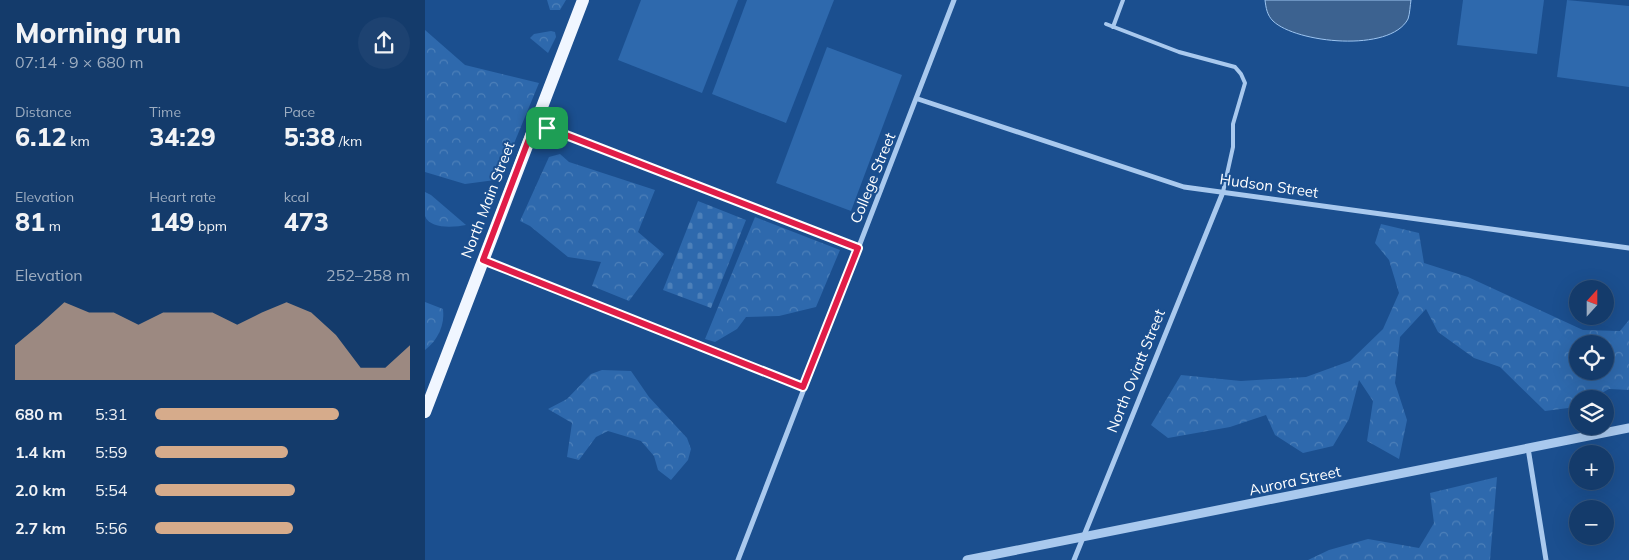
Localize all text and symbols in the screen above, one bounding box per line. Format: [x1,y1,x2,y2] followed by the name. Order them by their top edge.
[15,15,181,50] text: Morning run
[358,17,410,69] button: share
[15,52,144,72] text: 07:14 · 9 × 680 m
[15,103,72,121] text: Distance
[149,103,181,121] text: Time
[284,103,315,121] text: Pace
[526,107,568,149] pin
[533,114,561,142] icon: arrive
[15,121,67,152] text: 6.12
[149,121,216,152] text: 34:29
[284,121,335,152] text: 5:38
[846,130,899,226] street label: College Street
[67,132,90,150] text: km
[335,132,362,150] text: /km
[457,139,518,261] street label: North Main Street
[1219,169,1320,202] street label: Hudson Street
[15,188,74,206] text: Elevation
[149,188,216,206] text: Heart rate
[284,188,309,206] text: kcal
[15,206,45,237] text: 81
[149,206,194,237] text: 149
[284,206,329,237] text: 473
[45,217,61,235] text: m
[194,217,227,235] text: bpm
[15,265,83,285] text: Elevation
[326,265,410,285] text: 252–258 m
[1569,280,1614,325] north arrow
[1569,280,1614,545] map controls
[1102,306,1169,435] street label: North Oviatt Street
[1569,335,1614,380] button: locate
[1569,390,1614,435] button: layers
[15,404,63,424] text: 680 m
[95,404,127,424] text: 5:31
[15,442,66,462] text: 1.4 km
[95,442,127,462] text: 5:59
[1569,445,1614,490] button: +
[1247,462,1343,500] street label: Aurora Street
[15,480,66,500] text: 2.0 km
[95,480,127,500] text: 5:54
[1569,500,1614,545] button: −
[15,518,66,538] text: 2.7 km
[95,518,127,538] text: 5:56

